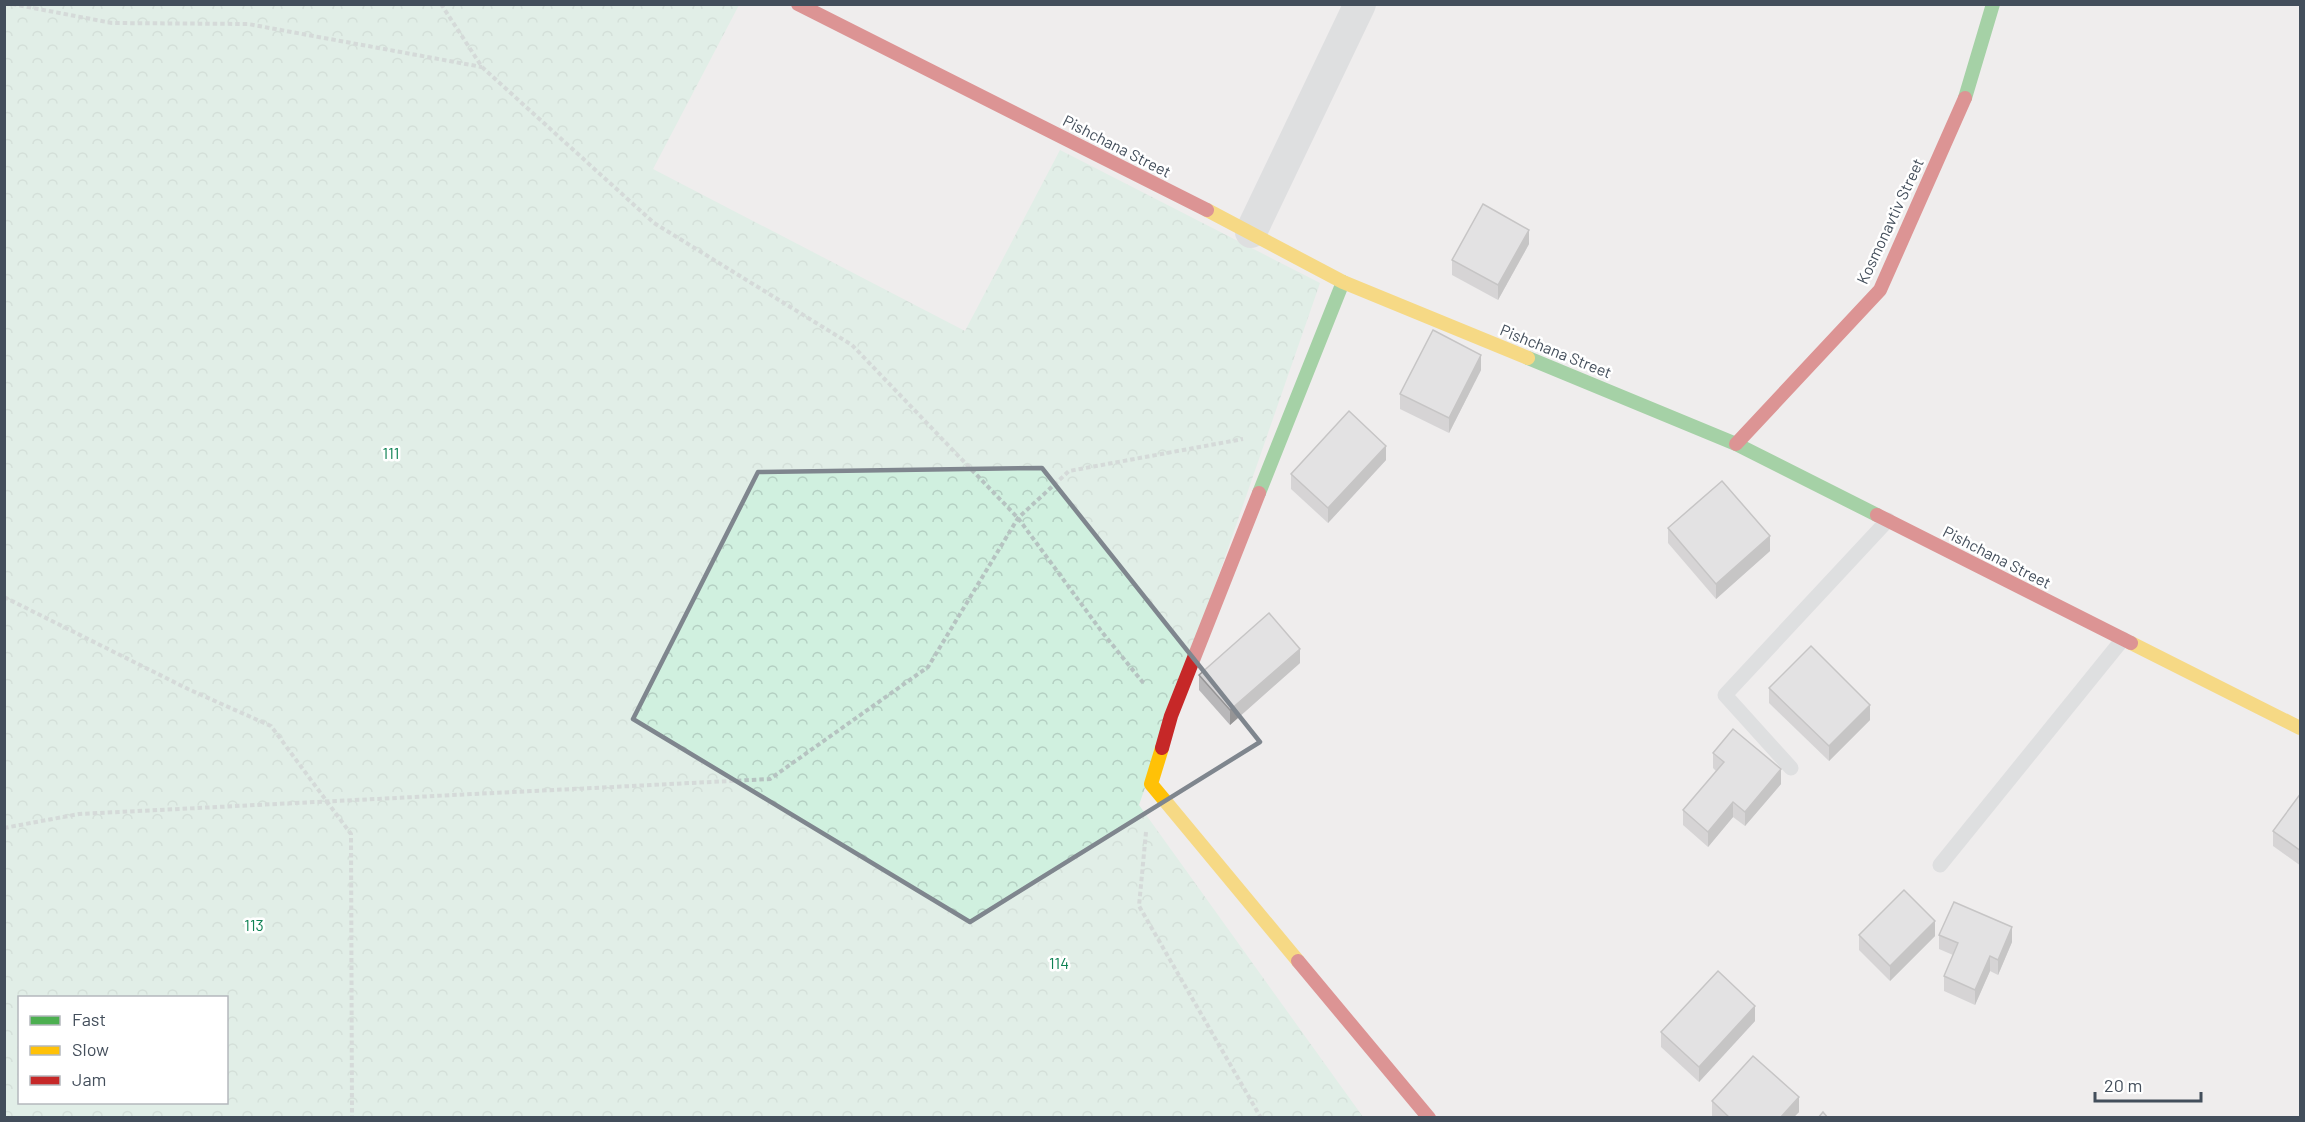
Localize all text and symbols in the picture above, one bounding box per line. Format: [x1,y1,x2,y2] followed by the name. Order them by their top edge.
[1060,110,1174,181] street label: Pishchana Street
[1852,155,1927,287] street label: Kosmonavtiv Street
[1498,320,1615,382] street label: Pishchana Street
[383,443,399,462] park label: 111
[1940,521,2054,592] street label: Pishchana Street
[244,915,264,934] park label: 113
[1049,953,1069,972] park label: 114
[18,996,228,1104] legend
[72,1008,106,1030] text: Fast
[72,1038,109,1060] text: Slow
[2095,1065,2202,1103] scale bar
[72,1068,106,1090] text: Jam
[2104,1074,2142,1096] text: 20 m

